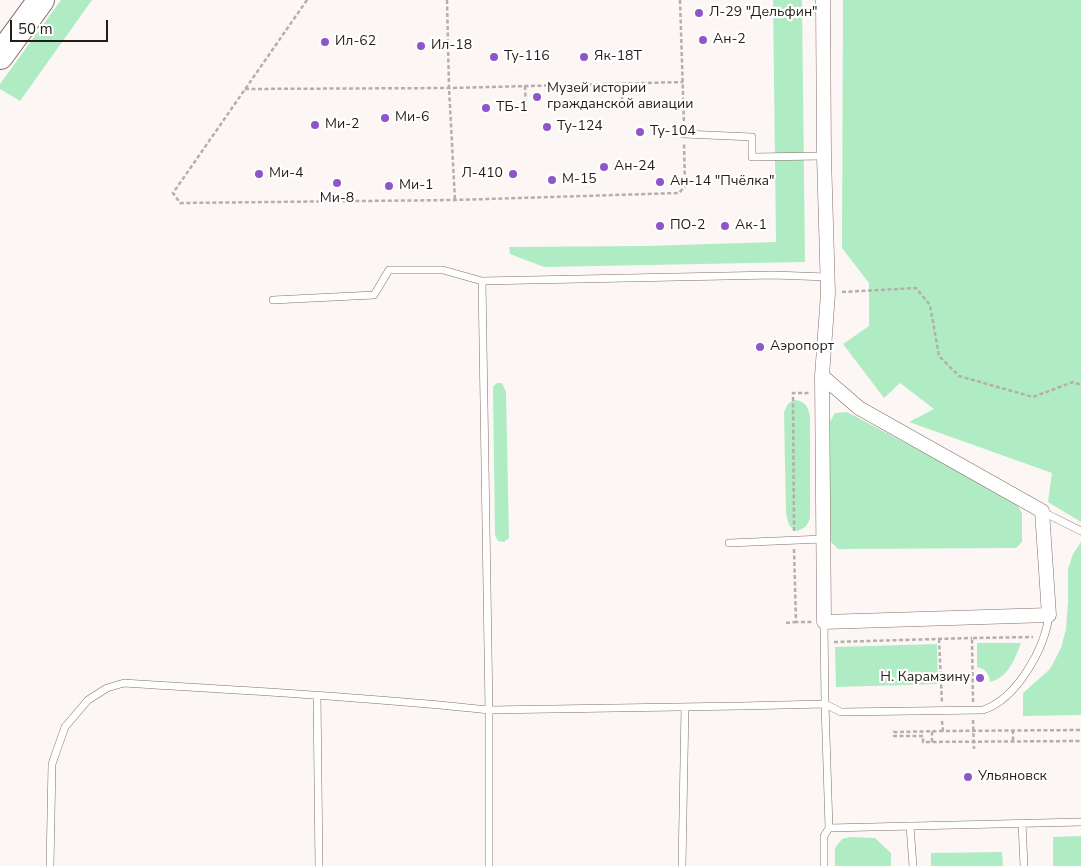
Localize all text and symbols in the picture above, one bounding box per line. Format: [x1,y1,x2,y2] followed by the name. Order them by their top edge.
[709,5,818,21] place label: Л-29 "Дельфин"
[693,7,705,19] marker: Л-29 "Дельфин"
[12,10,110,42] scale bar
[18,19,53,39] text: 50 m
[713,32,746,48] place label: Ан-2
[335,34,376,50] place label: Ил-62
[697,34,709,46] marker: Ан-2
[319,36,331,48] marker: Ил-62
[431,38,472,54] place label: Ил-18
[415,40,427,52] marker: Ил-18
[504,49,550,65] place label: Ту-116
[594,49,642,65] place label: Як-18Т
[488,51,500,63] marker: Ту-116
[578,51,590,63] marker: Як-18Т
[547,81,693,114] place label: Музей истории гражданской авиации
[531,91,543,103] marker: Музей истории гражданской авиации
[496,100,528,116] place label: ТБ-1
[480,102,492,114] marker: ТБ-1
[395,110,429,126] place label: Ми-6
[379,112,391,124] marker: Ми-6
[325,117,359,133] place label: Ми-2
[309,119,321,131] marker: Ми-2
[557,119,603,135] place label: Ту-124
[541,121,553,133] marker: Ту-124
[650,124,696,140] place label: Ту-104
[634,126,646,138] marker: Ту-104
[614,159,655,175] place label: Ан-24
[598,161,610,173] marker: Ан-24
[269,166,303,182] place label: Ми-4
[461,166,503,182] place label: Л-410
[253,168,265,180] marker: Ми-4
[507,168,519,180] marker: Л-410
[562,172,597,188] place label: М-15
[546,174,558,186] marker: М-15
[670,174,775,190] place label: Ан-14 "Пчёлка"
[654,176,666,188] marker: Ан-14 "Пчёлка"
[331,177,343,189] marker: Ми-8
[399,178,433,194] place label: Ми-1
[383,180,395,192] marker: Ми-1
[320,191,354,207] place label: Ми-8
[670,218,705,234] place label: ПО-2
[735,218,767,234] place label: Ак-1
[654,220,666,232] marker: ПО-2
[719,220,731,232] marker: Ак-1
[770,339,834,355] place label: Аэропорт
[754,341,766,353] marker: Аэропорт
[880,670,970,686] place label: Н. Карамзину
[974,672,986,684] marker: Н. Карамзину
[978,769,1047,785] place label: Ульяновск
[962,771,974,783] marker: Ульяновск

